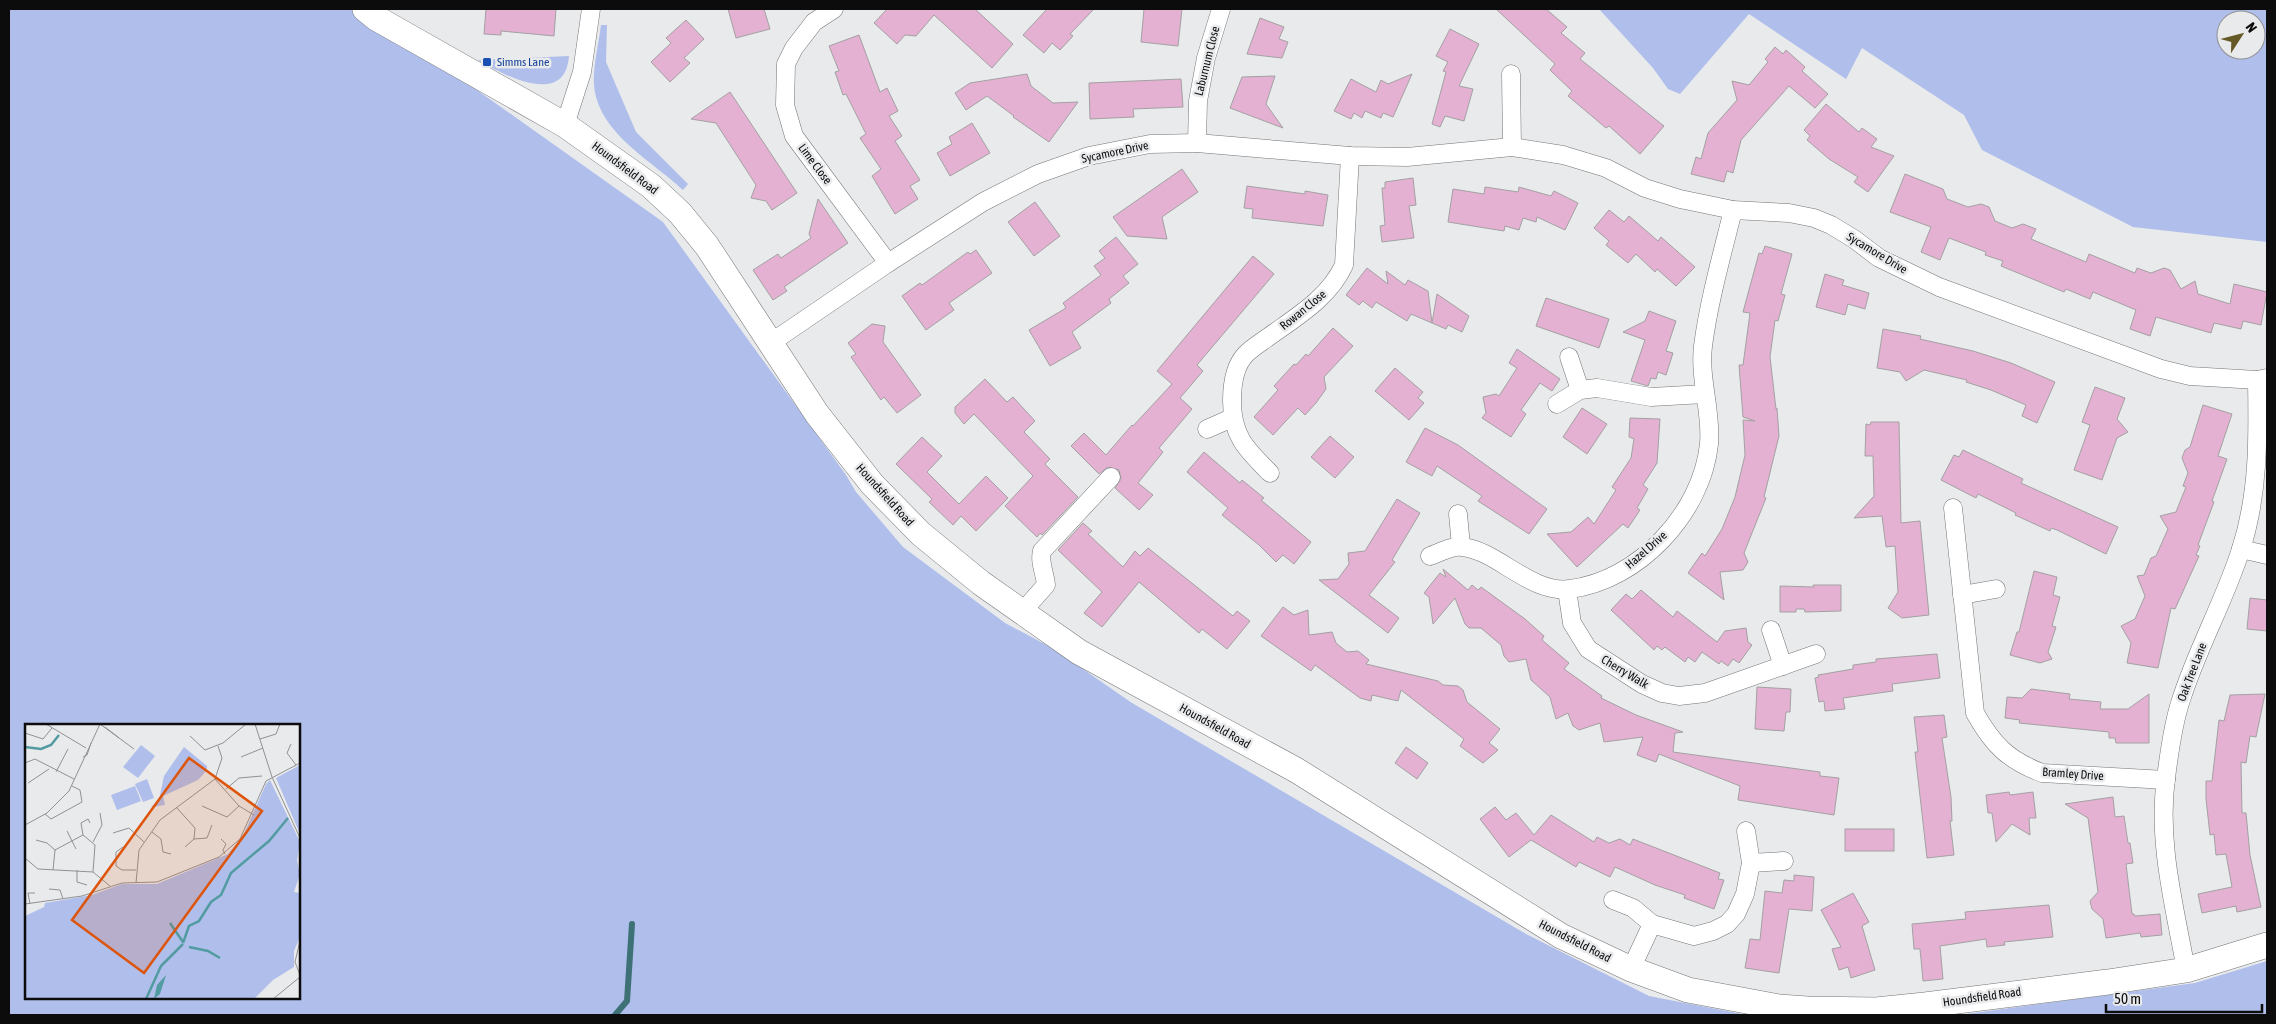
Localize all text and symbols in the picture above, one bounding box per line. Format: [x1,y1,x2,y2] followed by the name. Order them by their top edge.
[2216,10,2266,60] north arrow
[2243,19,2260,35] text: N
[1192,25,1222,97] street label: Laburnum Close
[497,55,549,69] place label: Simms Lane
[481,56,493,68] marker: Simms Lane
[1080,138,1150,166] street label: Sycamore Drive
[589,139,661,197] street label: Houndsfield Road
[795,141,835,187] street label: Lime Close
[1844,229,1910,277] street label: Sycamore Drive
[1277,287,1329,333] street label: Rowan Close
[853,461,917,529] street label: Houndsfield Road
[1622,528,1670,572] street label: Hazel Drive
[2174,641,2210,703] street label: Oak Tree Lane
[1599,652,1652,692] street label: Cherry Walk
[1177,701,1253,751] street label: Houndsfield Road
[25,724,300,999] inset map
[2042,765,2104,783] street label: Bramley Drive
[1537,917,1613,965] street label: Houndsfield Road
[2106,982,2262,1014] scale bar
[1942,985,2022,1009] street label: Houndsfield Road
[2114,990,2141,1007] text: 50 m

